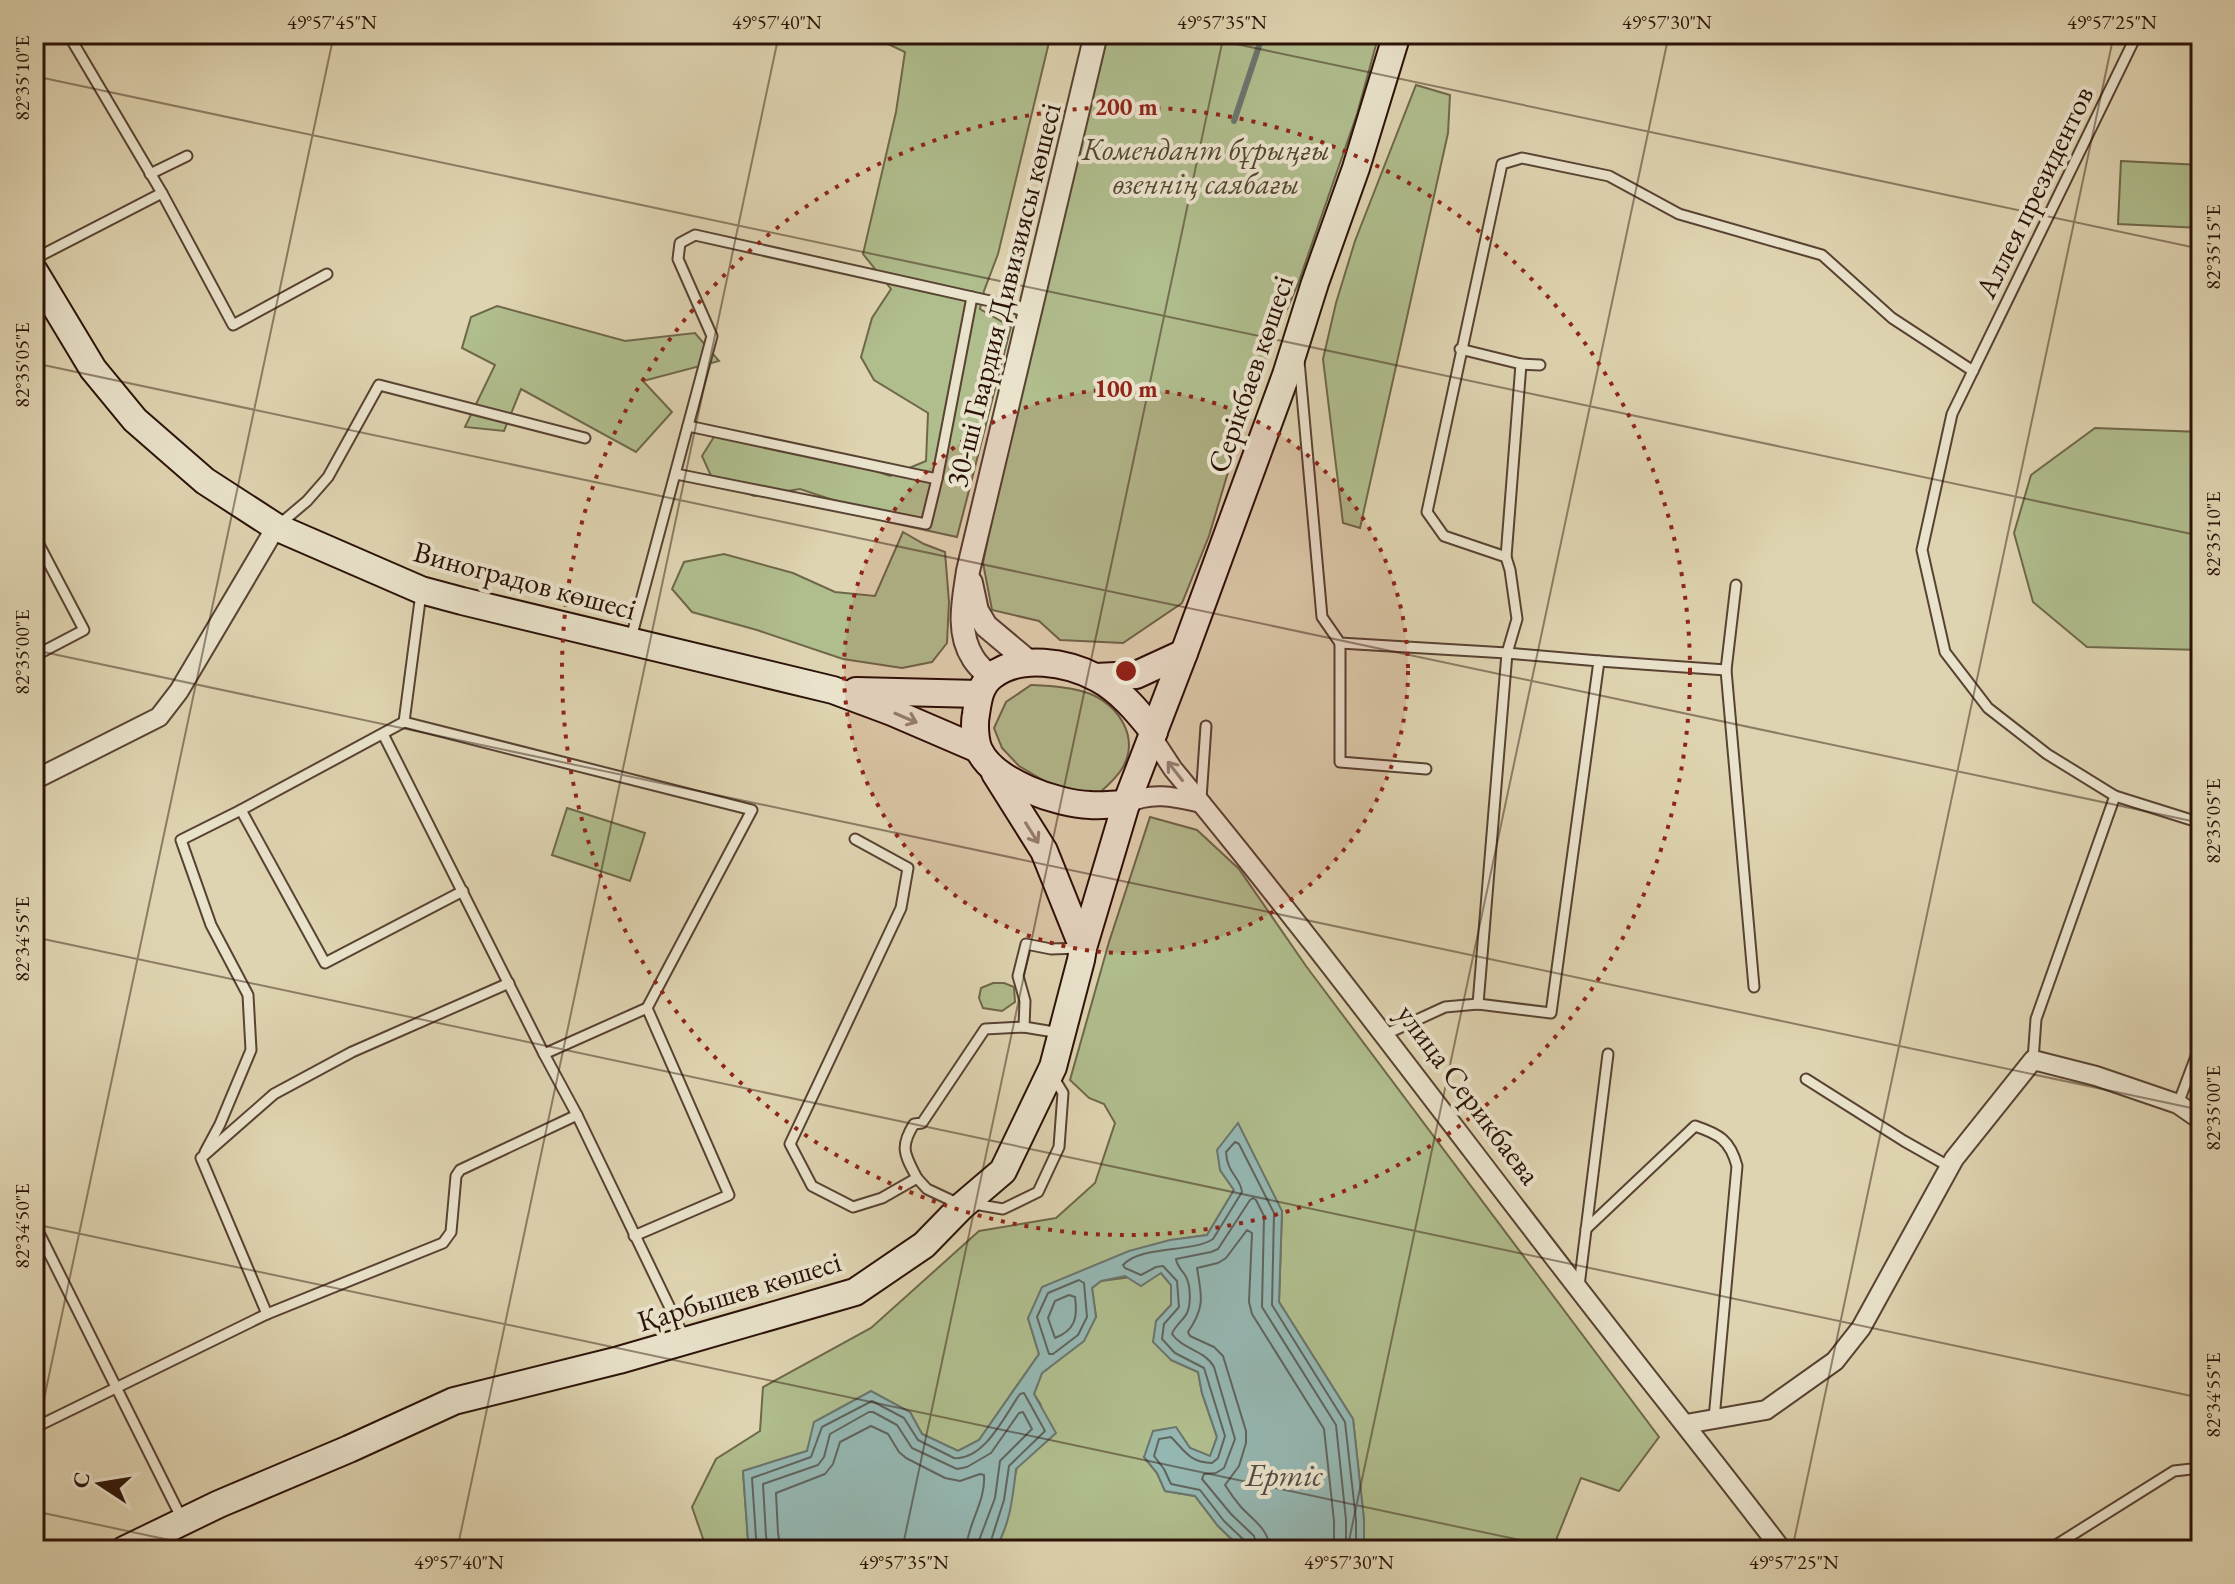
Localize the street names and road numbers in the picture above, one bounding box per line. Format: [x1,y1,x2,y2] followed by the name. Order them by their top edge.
[1965,80,2102,305] street label: Аллея президентов
[936,99,1070,491] street label: 30-ші Гвардия Дивизиясы көшесі
[1198,270,1302,478] street label: Серікбаев көшесі
[409,532,641,628] street label: Виноградов көшесі
[1388,996,1550,1192] street label: улица Серикбаева
[632,1241,846,1341] street label: Қарбышев көшесі

